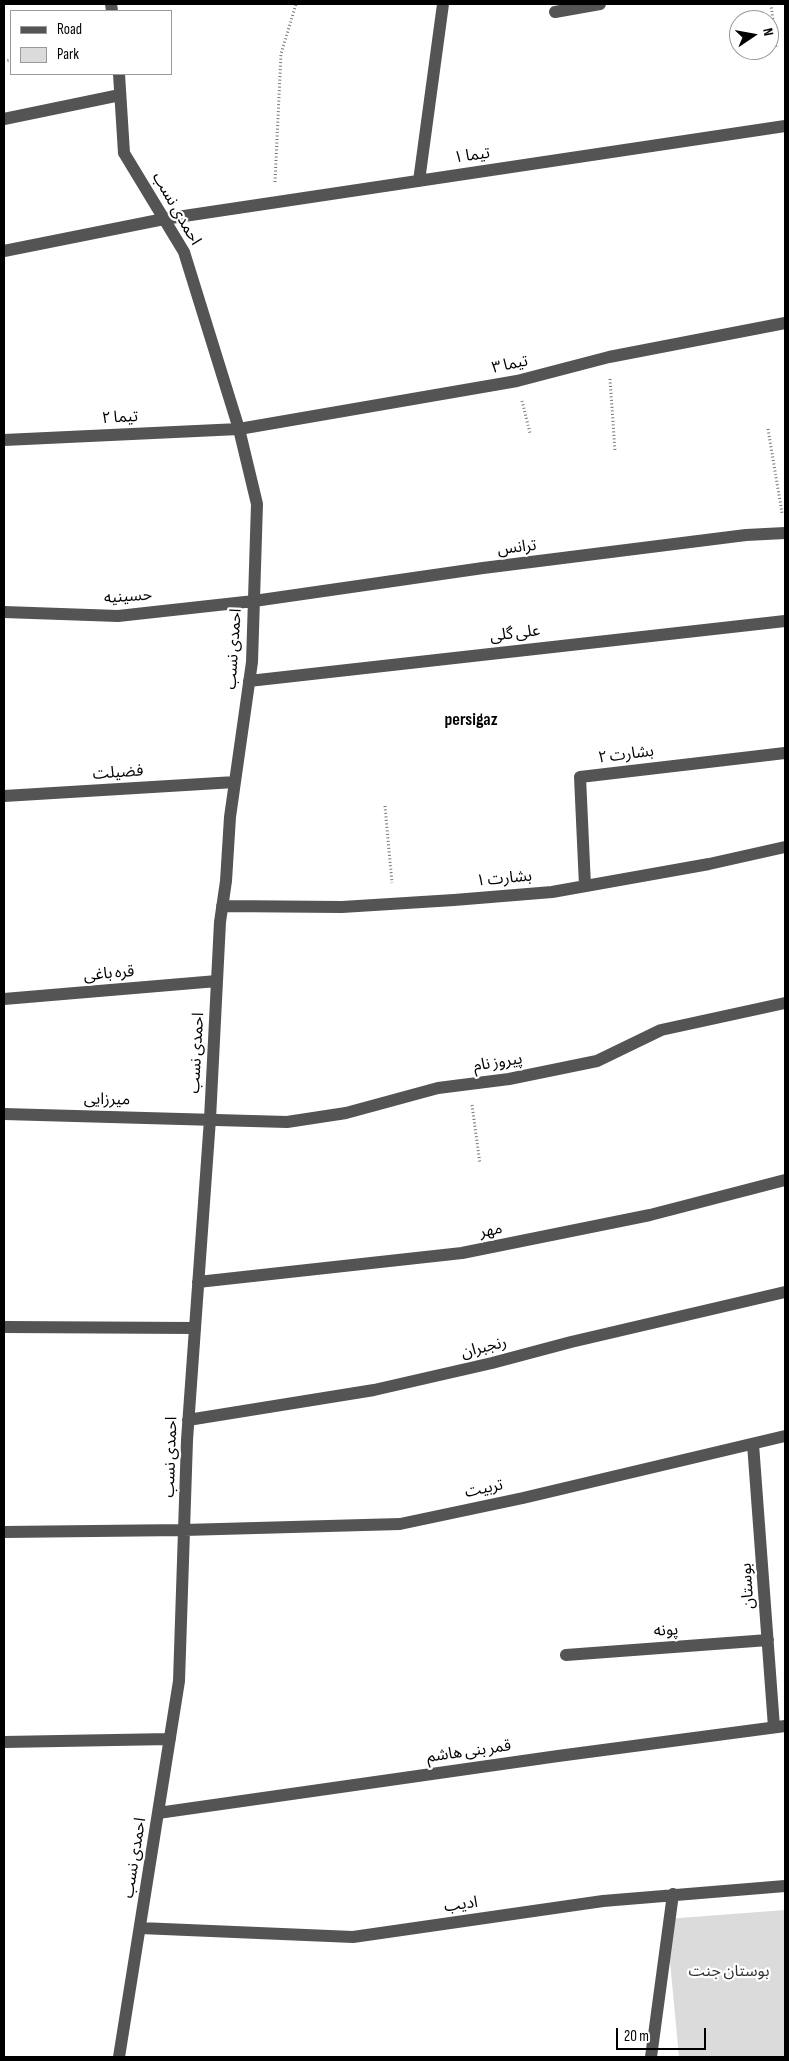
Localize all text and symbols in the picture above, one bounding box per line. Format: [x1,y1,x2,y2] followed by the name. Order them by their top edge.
[10,10,172,75] legend
[729,10,779,60] north arrow
[57,20,82,39] text: Road
[759,27,777,37] text: N
[57,45,79,64] text: Park
[453,144,491,168] street label: تیما ۱
[147,169,205,249] street label: احمدی نسب
[490,352,530,378] street label: تیما ۳
[101,407,139,429] street label: تیما ۲
[496,536,538,560] street label: ترانس
[103,586,153,608] street label: حسینیه
[222,608,246,690] street label: احمدی نسب
[489,621,541,647] street label: علی گلی
[444,709,498,731] district label: persigaz
[597,742,655,768] street label: بشارت ۲
[92,762,144,784] street label: فضیلت
[475,867,533,891] street label: بشارت ۱
[83,962,135,986] street label: قره باغی
[185,1012,209,1094] street label: احمدی نسب
[472,1050,524,1076] street label: پیروز نام
[84,1090,130,1110] street label: میرزایی
[478,1219,504,1243] street label: مهر
[459,1333,509,1363] street label: رنجبران
[160,1416,182,1498] street label: احمدی نسب
[463,1476,505,1502] street label: تربیت
[737,1562,759,1610] street label: بوستان
[653,1621,679,1641] street label: پونه
[426,1737,512,1767] street label: قمر بنی هاشم
[119,1816,151,1900] street label: احمدی نسب
[443,1893,479,1917] street label: ادیب
[689,1962,769,1982] park label: بوستان جنت
[619,2018,709,2050] scale bar
[624,2027,649,2046] text: 20 m

